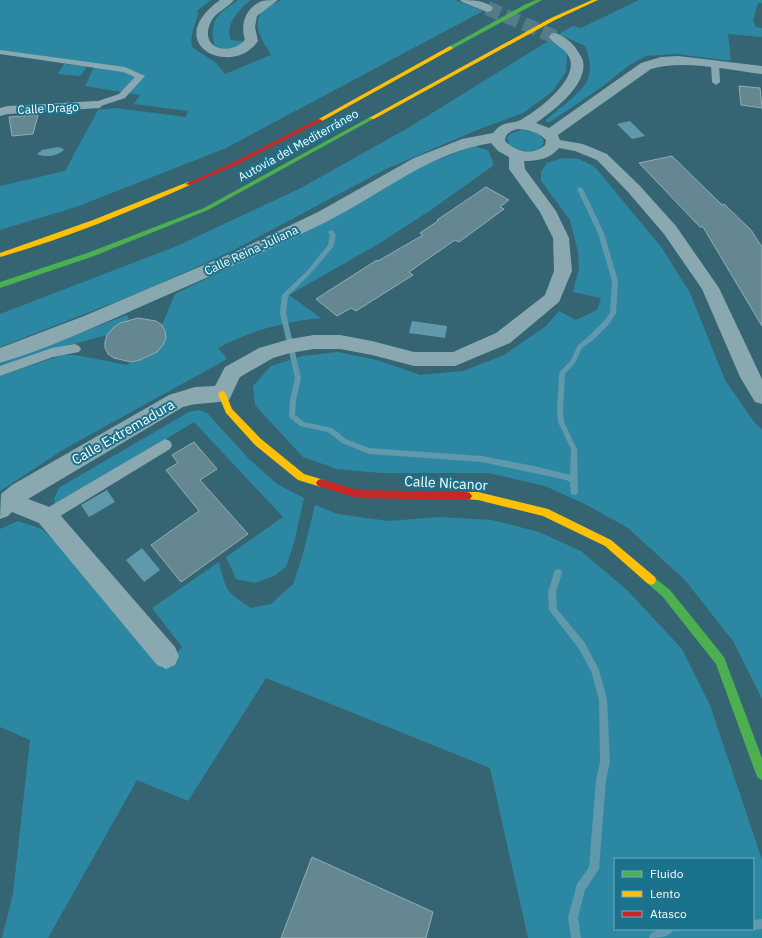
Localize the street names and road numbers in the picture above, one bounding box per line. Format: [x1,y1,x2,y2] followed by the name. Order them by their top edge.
[17,99,79,117] street label: Calle Drago
[235,105,361,184] street label: Autovía del Mediterráneo
[202,221,301,278] street label: Calle Reina Juliana
[68,395,178,469] street label: Calle Extremadura
[404,472,488,494] street label: Calle Nicanor

